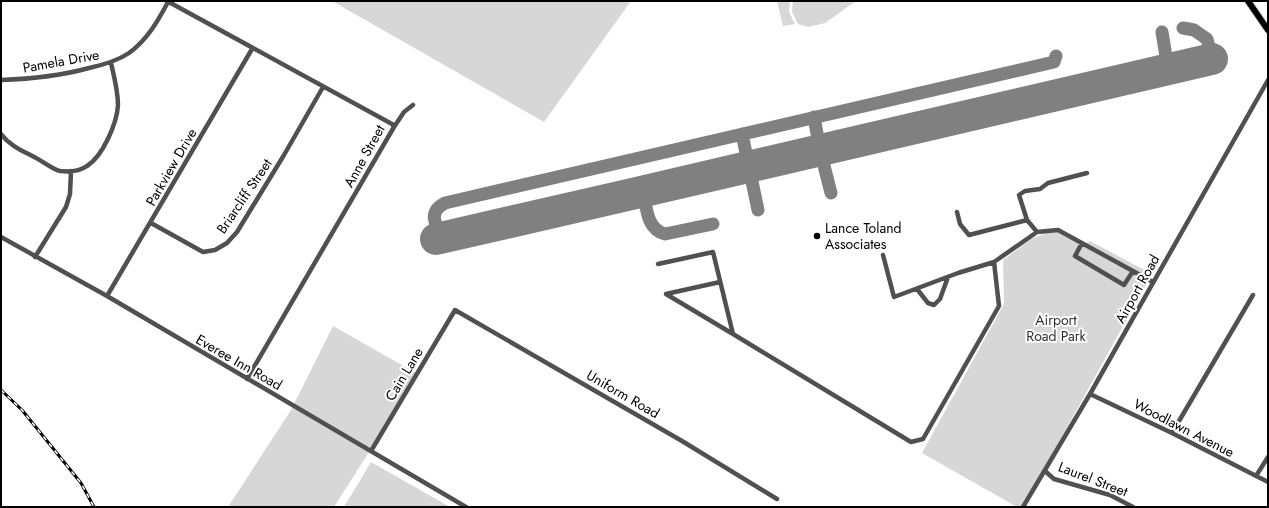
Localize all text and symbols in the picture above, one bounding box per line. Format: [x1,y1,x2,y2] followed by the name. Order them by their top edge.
[21,44,101,78] street label: Pamela Drive
[339,121,390,191] street label: Anne Street
[141,124,201,210] street label: Parkview Drive
[211,154,277,238] street label: Briarcliff Street
[825,218,902,254] place label: Lance Toland Associates
[812,231,822,241] marker: Lance Toland Associates
[1110,251,1164,327] street label: Airport Road
[1026,310,1087,346] park label: Airport Road Park
[192,329,286,395] street label: Everee Inn Road
[380,344,428,404] street label: Cain Lane
[583,365,663,423] street label: Uniform Road
[1130,394,1238,462] street label: Woodlawn Avenue
[1055,457,1131,502] street label: Laurel Street

